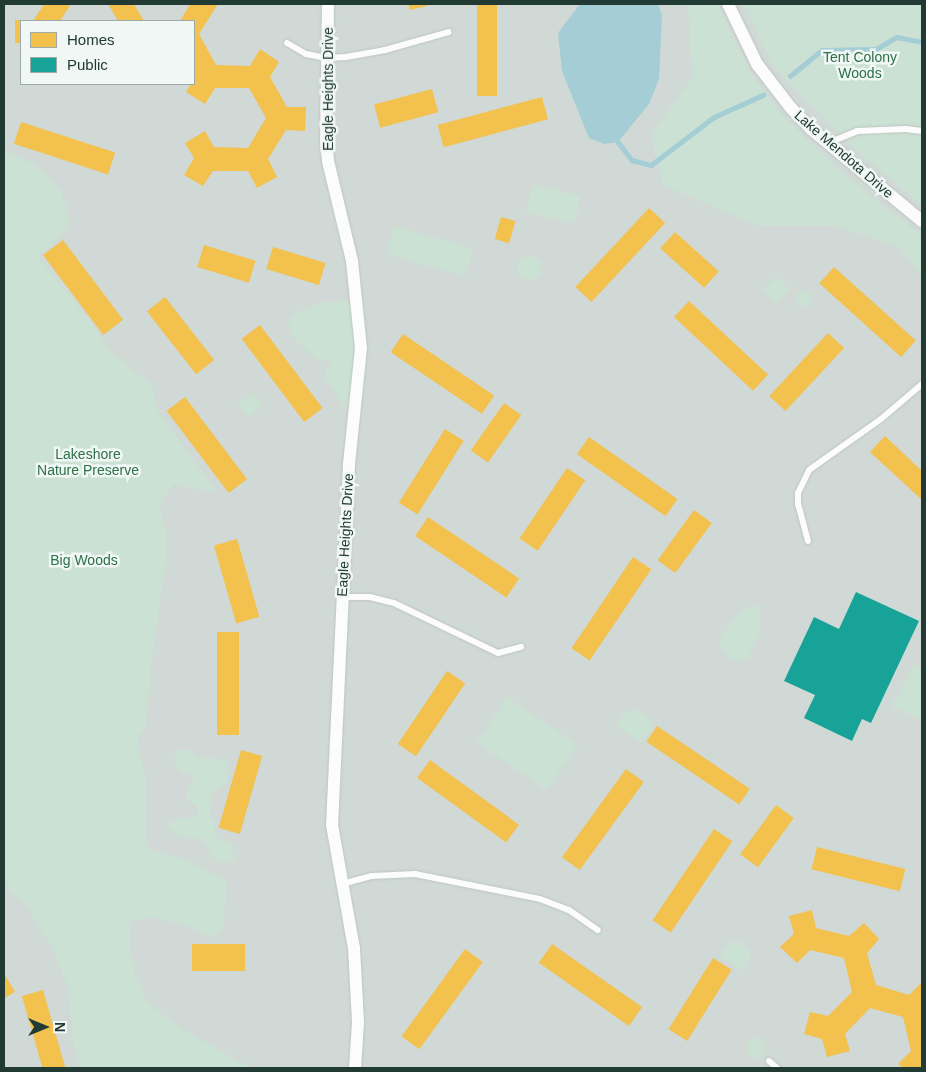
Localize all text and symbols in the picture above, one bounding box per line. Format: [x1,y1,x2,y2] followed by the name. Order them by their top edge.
[20,20,195,85] legend
[320,27,336,151] street label: Eagle Heights Drive
[67,31,115,48] text: Homes
[823,49,897,82] park label: Tent Colony Woods
[67,56,108,73] text: Public
[791,107,897,201] street label: Lake Mendota Drive
[37,446,139,478] park label: Lakeshore Nature Preserve
[333,473,357,597] street label: Eagle Heights Drive
[50,552,118,568] park label: Big Woods
[20,1002,70,1052] north arrow
[52,1022,68,1032] text: N

